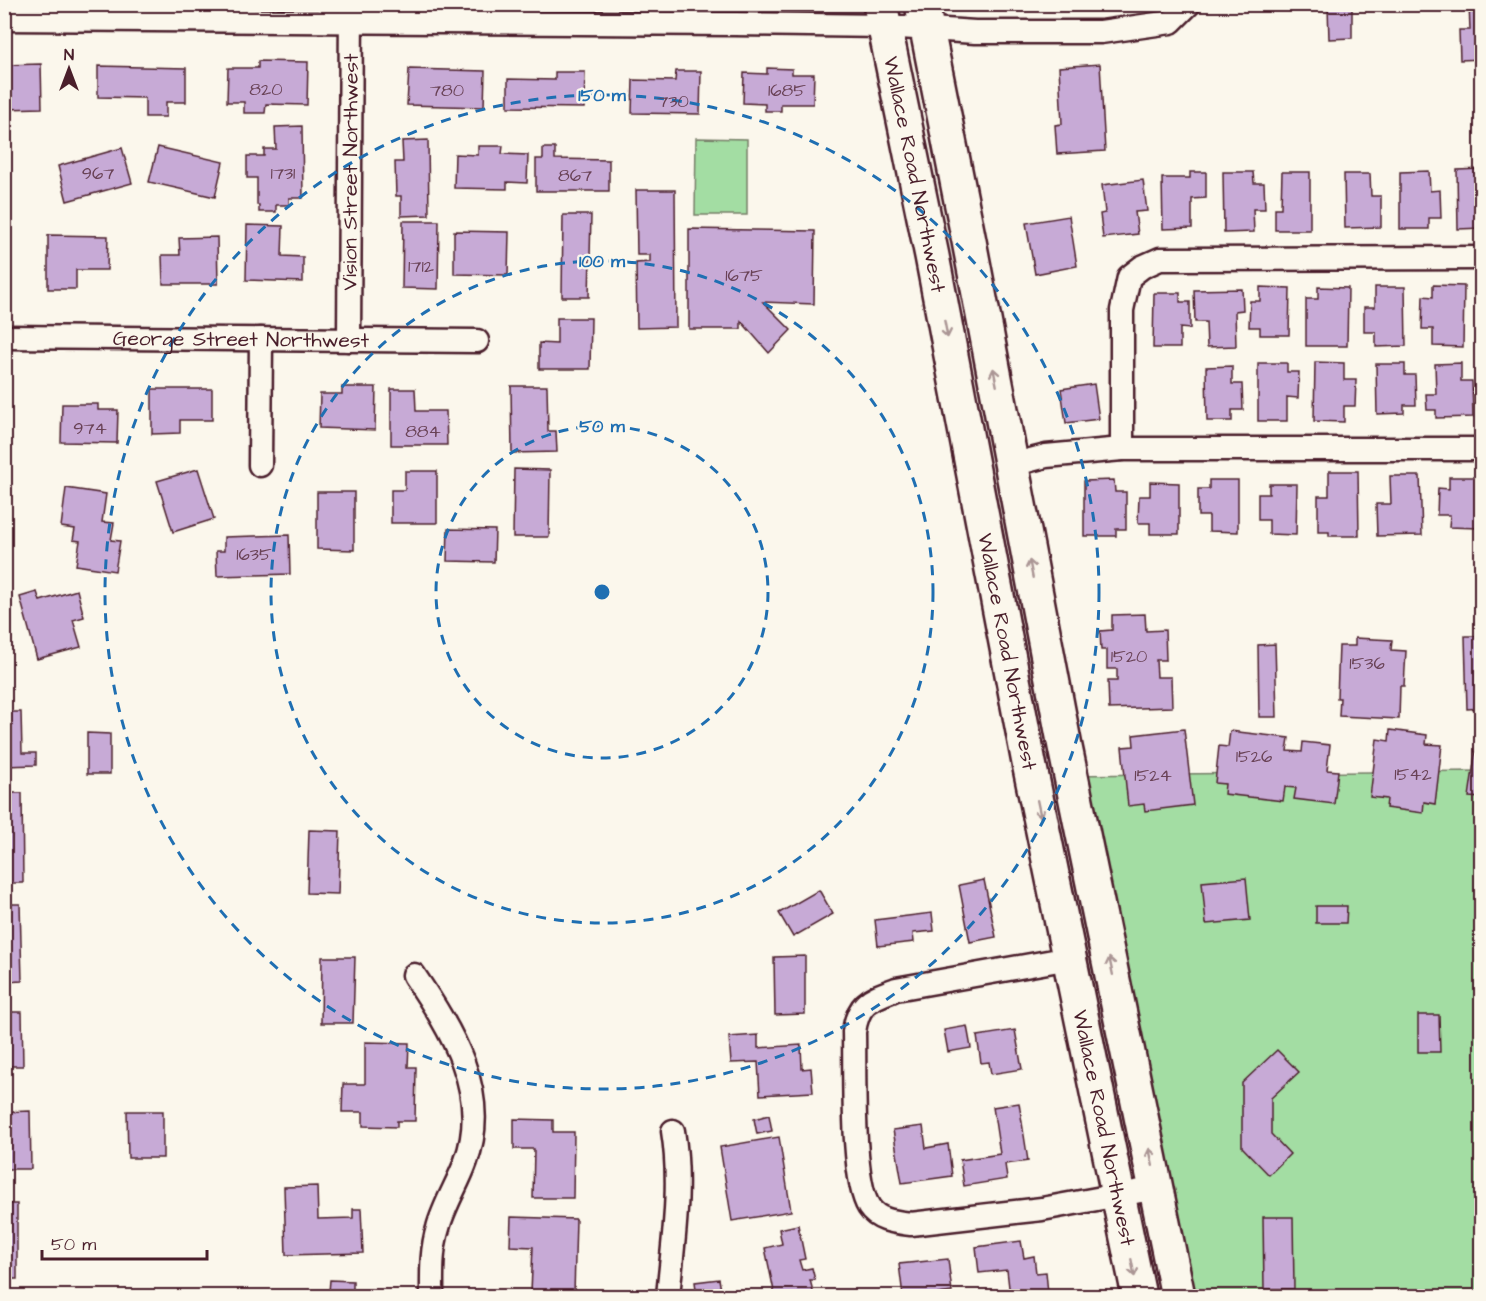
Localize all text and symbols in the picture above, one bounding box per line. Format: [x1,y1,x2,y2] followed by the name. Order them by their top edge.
[39,39,99,99] north arrow
[64,44,74,66] text: N
[335,53,366,291] street label: Vision Street Northwest
[876,54,953,296] street label: Wallace Road Northwest
[249,77,283,102] house number: 820
[430,78,464,103] house number: 780
[768,78,806,103] house number: 1685
[578,83,627,108] text: 150 m
[657,89,689,114] house number: 730
[82,161,114,186] house number: 967
[271,161,295,186] house number: 1731
[558,163,592,188] house number: 867
[579,249,626,274] text: 100 m
[408,254,435,279] house number: 1712
[725,263,763,288] house number: 1675
[941,319,952,339] one-way arrow
[113,324,370,355] street label: George Street Northwest
[989,368,1000,388] one-way arrow
[579,414,626,439] text: 50 m
[73,416,107,441] house number: 974
[405,419,441,444] house number: 884
[970,531,1044,773] street label: Wallace Road Northwest
[236,542,272,567] house number: 1635
[1025,559,1036,579] one-way arrow
[592,582,612,602] centre of rings
[1111,644,1147,669] house number: 1520
[1349,651,1385,676] house number: 1536
[1236,744,1272,769] house number: 1526
[1394,762,1432,787] house number: 1542
[1134,763,1172,788] house number: 1524
[1034,799,1045,819] one-way arrow
[1105,956,1117,975] one-way arrow
[1065,1007,1142,1249] street label: Wallace Road Northwest
[1145,1147,1156,1167] one-way arrow
[42,1223,207,1261] scale bar
[51,1232,96,1257] text: 50 m
[1128,1257,1139,1277] one-way arrow

